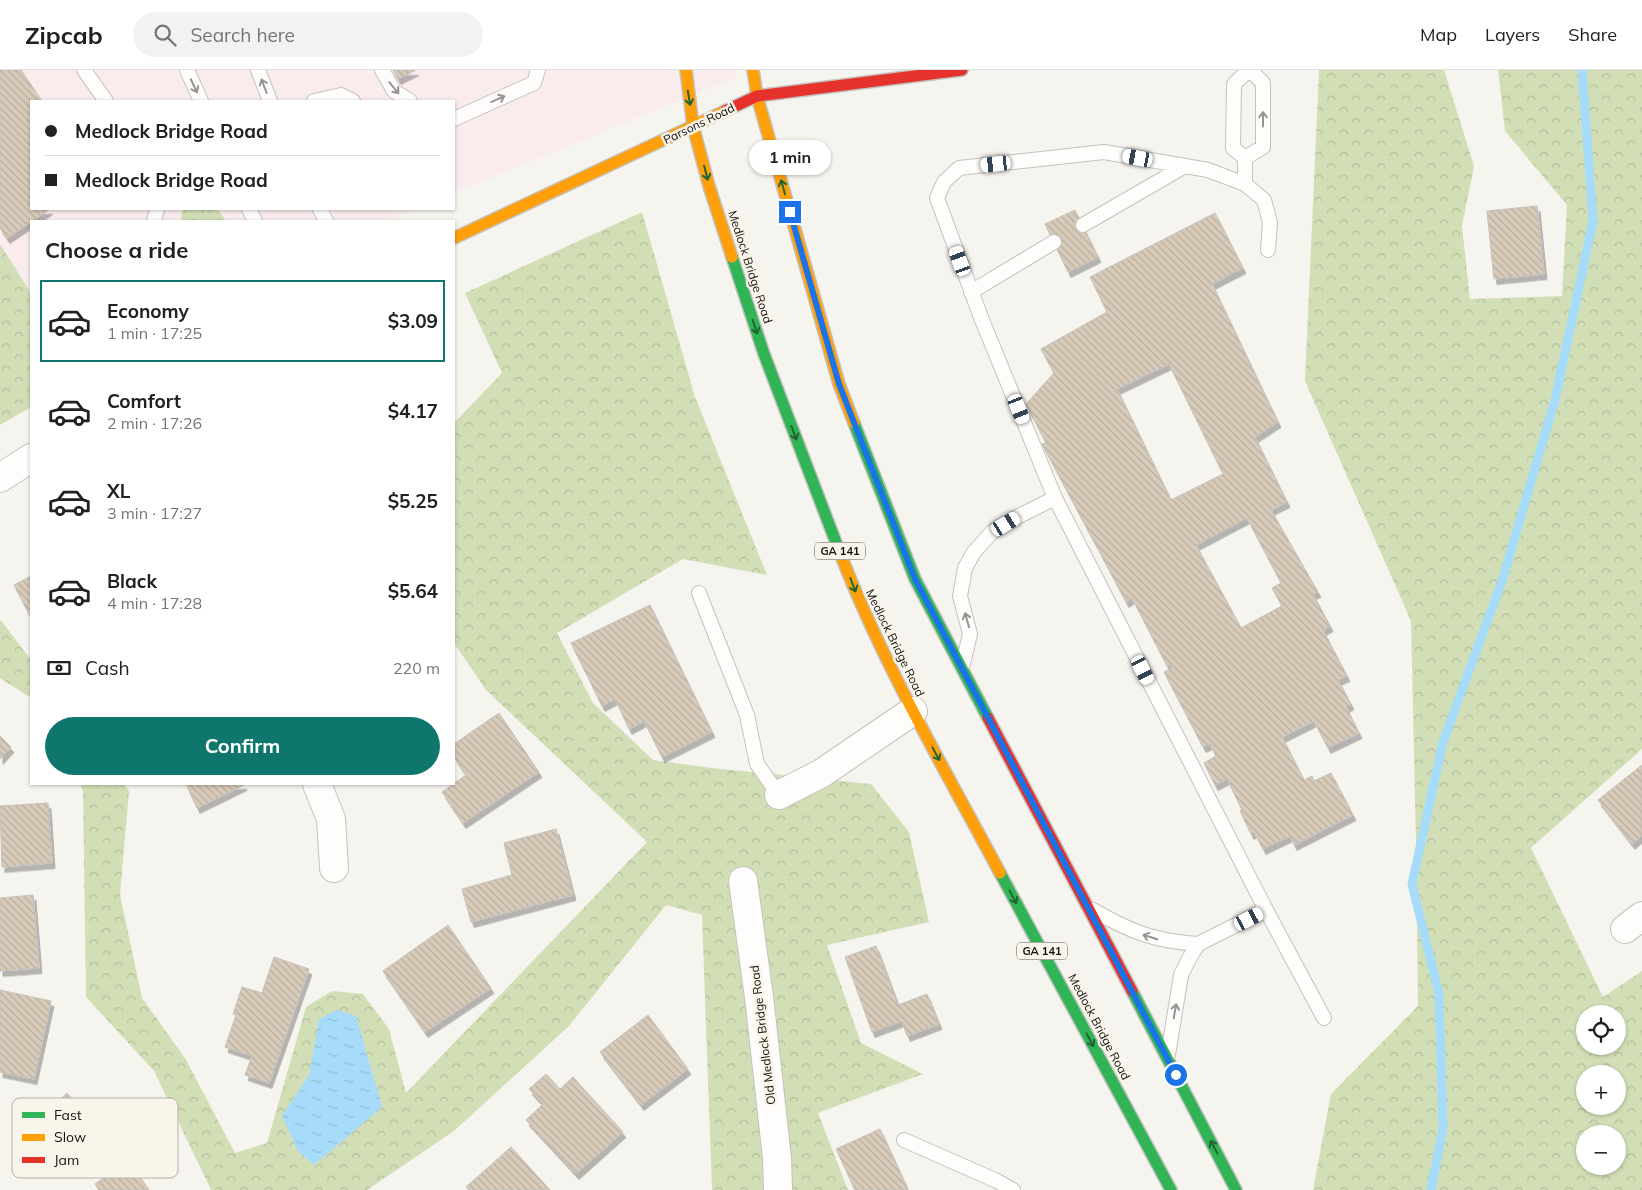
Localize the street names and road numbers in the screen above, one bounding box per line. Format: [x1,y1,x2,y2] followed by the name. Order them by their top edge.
[661,100,737,147] street label: Parsons Road
[725,208,776,325] street label: Medlock Bridge Road
[815,542,865,560] road number: GA 141
[863,587,928,699] street label: Medlock Bridge Road
[1017,942,1067,959] road number: GA 141
[747,965,778,1106] street label: Old Medlock Bridge Road
[1065,971,1134,1082] street label: Medlock Bridge Road

